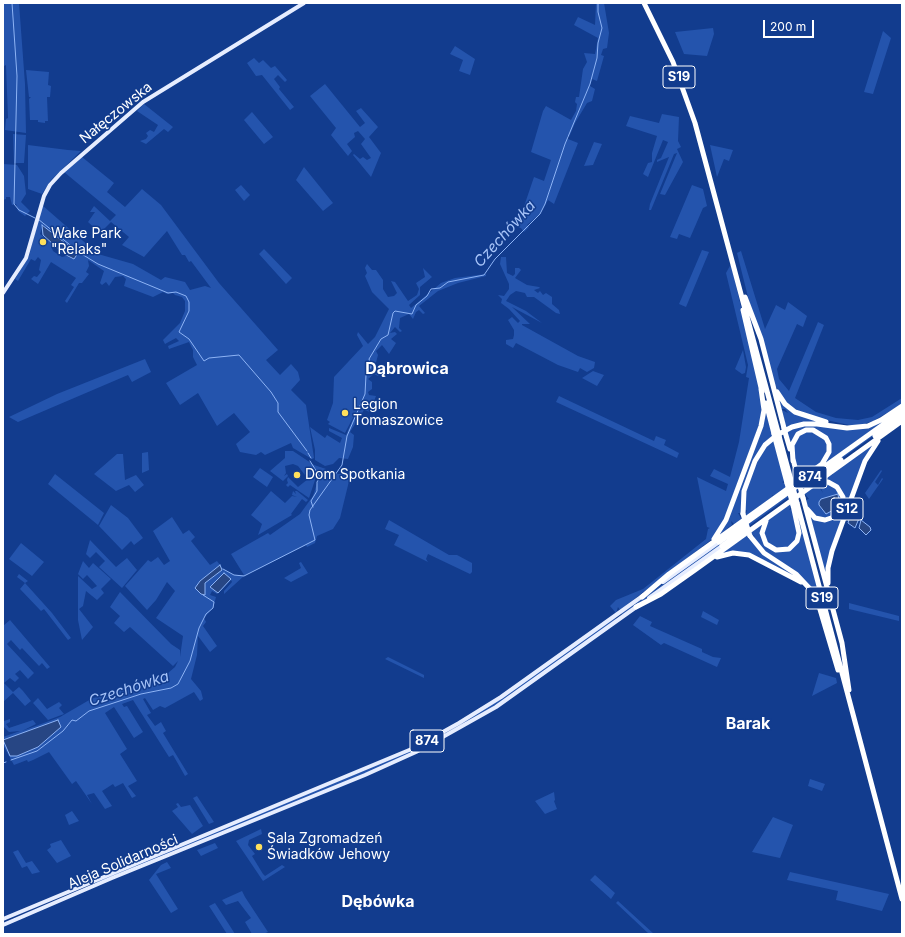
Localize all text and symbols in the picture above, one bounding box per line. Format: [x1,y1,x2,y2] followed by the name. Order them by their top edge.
[765,12,816,38] scale bar
[770,19,806,34] text: 200 m
[663,66,695,88] road number: S19
[77,79,155,147] street label: Nałęczowska
[470,197,540,271] water label: Czechówka
[51,226,121,258] place label: Wake Park "Relaks"
[38,237,48,247] marker: Wake Park "Relaks"
[365,359,449,379] district label: Dąbrowica
[353,397,444,430] place label: Legion Tomaszowice
[340,408,350,418] marker: Legion Tomaszowice
[793,466,827,488] road number: 874
[305,467,405,483] place label: Dom Spotkania
[292,470,302,480] marker: Dom Spotkania
[831,498,863,520] road number: S12
[806,587,838,609] road number: S19
[87,668,171,710] water label: Czechówka
[726,714,770,734] district label: Barak
[410,730,444,752] road number: 874
[65,831,181,893] street label: Aleja Solidarności
[267,831,390,864] place label: Sala Zgromadzeń Świadków Jehowy
[254,842,264,852] marker: Sala Zgromadzeń Świadków Jehowy
[342,892,414,912] district label: Dębówka

